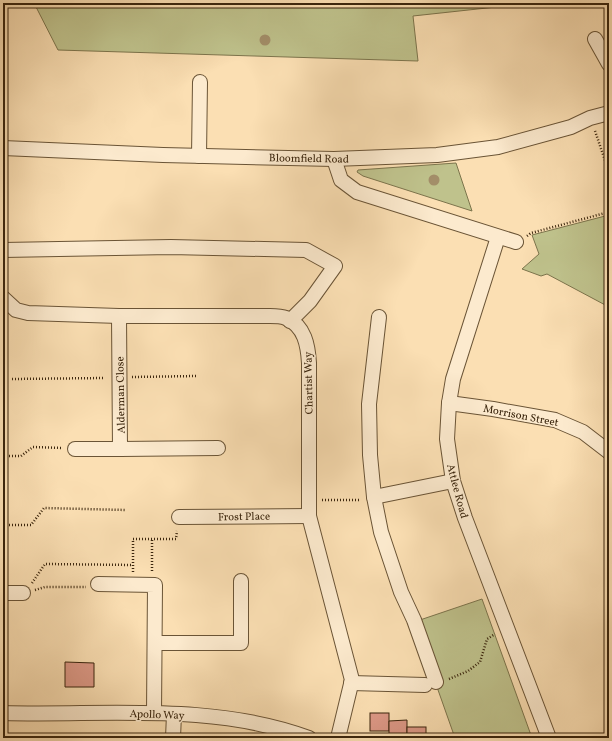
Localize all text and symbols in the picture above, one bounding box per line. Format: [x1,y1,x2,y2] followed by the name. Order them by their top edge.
[269,151,349,168] street label: Bloomfield Road
[301,351,318,415] street label: Chartist Way
[113,356,130,434] street label: Alderman Close
[482,402,560,431] street label: Morrison Street
[442,462,471,520] street label: Attlee Road
[218,510,270,525] street label: Frost Place
[129,707,185,724] street label: Apollo Way

